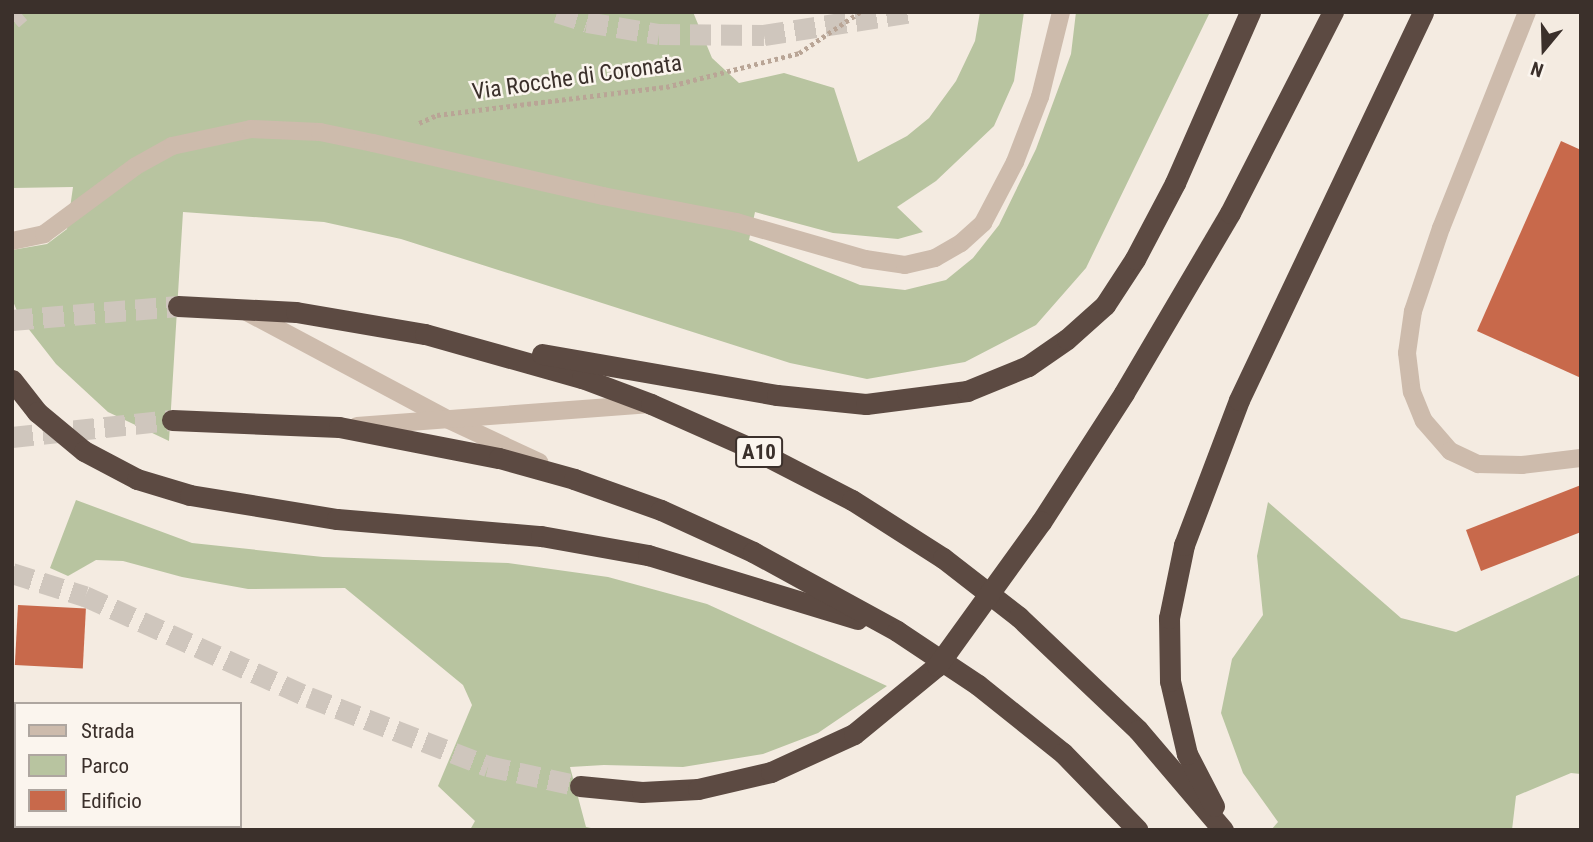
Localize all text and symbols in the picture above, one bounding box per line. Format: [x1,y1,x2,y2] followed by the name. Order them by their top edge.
[1509,14,1579,84] north arrow
[470,50,684,106] street label: Via Rocche di Coronata
[1528,57,1546,82] text: N
[734,434,784,470] road number: A10
[14,702,242,828] legend
[81,719,135,743] text: Strada
[81,754,129,778] text: Parco
[81,789,142,813] text: Edificio

